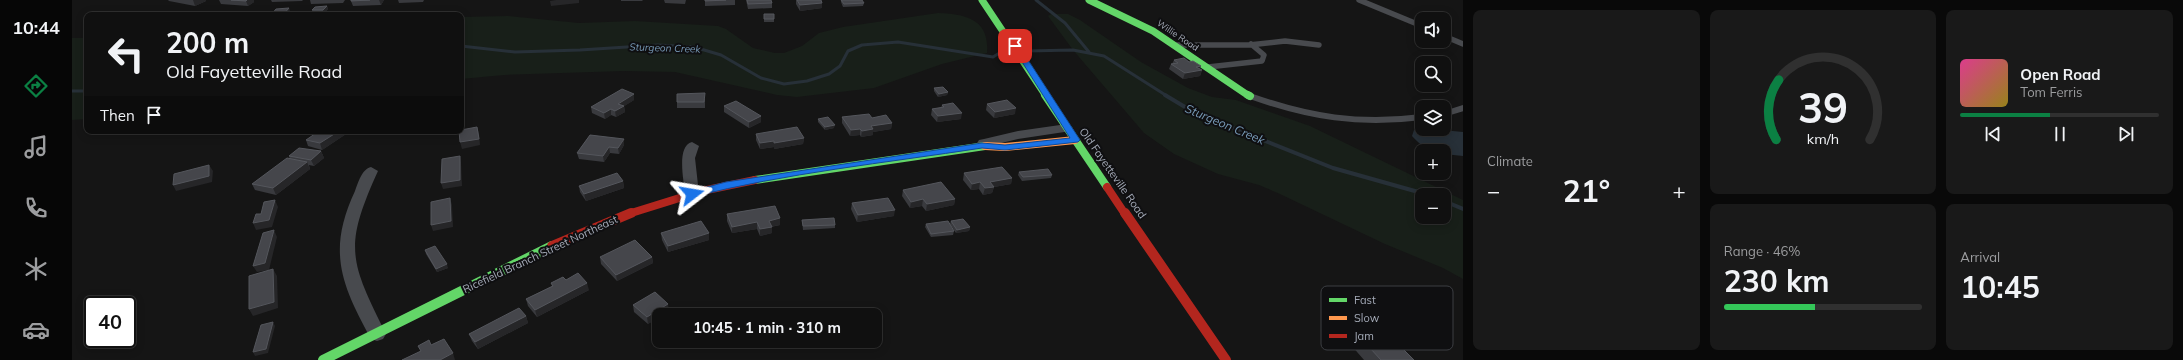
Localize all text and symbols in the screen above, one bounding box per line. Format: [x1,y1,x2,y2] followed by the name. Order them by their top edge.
[1415,12,1451,224] map controls
[1415,12,1451,48] button: sound
[12,16,60,39] text: 10:44
[1155,17,1201,53] street label: Willie Road
[166,25,249,60] text: 200 m
[100,28,152,80] icon: left
[998,29,1032,63] pin
[1004,35,1026,57] icon: arrive
[629,40,702,56] water label: Sturgeon Creek
[1415,56,1451,92] button: search
[166,60,342,83] text: Old Fayetteville Road
[2020,65,2101,84] text: Open Road
[22,72,50,100] icon: directions
[1798,81,1848,133] text: 39
[2020,84,2083,100] text: Tom Ferris
[1183,100,1268,148] water label: Sturgeon Creek
[1415,100,1451,136] button: layers
[143,104,165,126] icon: arrive
[100,106,135,125] text: Then
[1982,123,2004,145] icon: previous
[2049,123,2071,145] icon: pause
[2115,123,2137,145] icon: next
[1076,125,1150,221] street label: Old Fayetteville Road
[1807,129,1839,147] text: km/h
[22,133,50,161] icon: music
[1415,144,1451,180] button: +
[1487,153,1533,169] text: Climate
[1563,172,1610,210] text: 21°
[671,173,713,215] position arrow
[1487,177,1500,205] text: −
[1672,177,1686,205] text: +
[1415,188,1451,224] button: −
[22,194,50,222] icon: phone
[460,212,620,296] street label: Ricefield Branch Street Northeast
[1724,243,1801,259] text: Range · 46%
[1960,249,2000,265] text: Arrival
[22,255,50,283] icon: climate
[1724,262,1829,300] text: 230 km
[1960,268,2040,306] text: 10:45
[1321,286,1453,350] legend
[1354,293,1376,307] text: Fast
[84,296,136,348] speed limit sign: 40
[1354,311,1380,325] text: Slow
[22,316,50,344] icon: car
[693,318,841,337] text: 10:45 · 1 min · 310 m
[1354,329,1374,343] text: Jam

